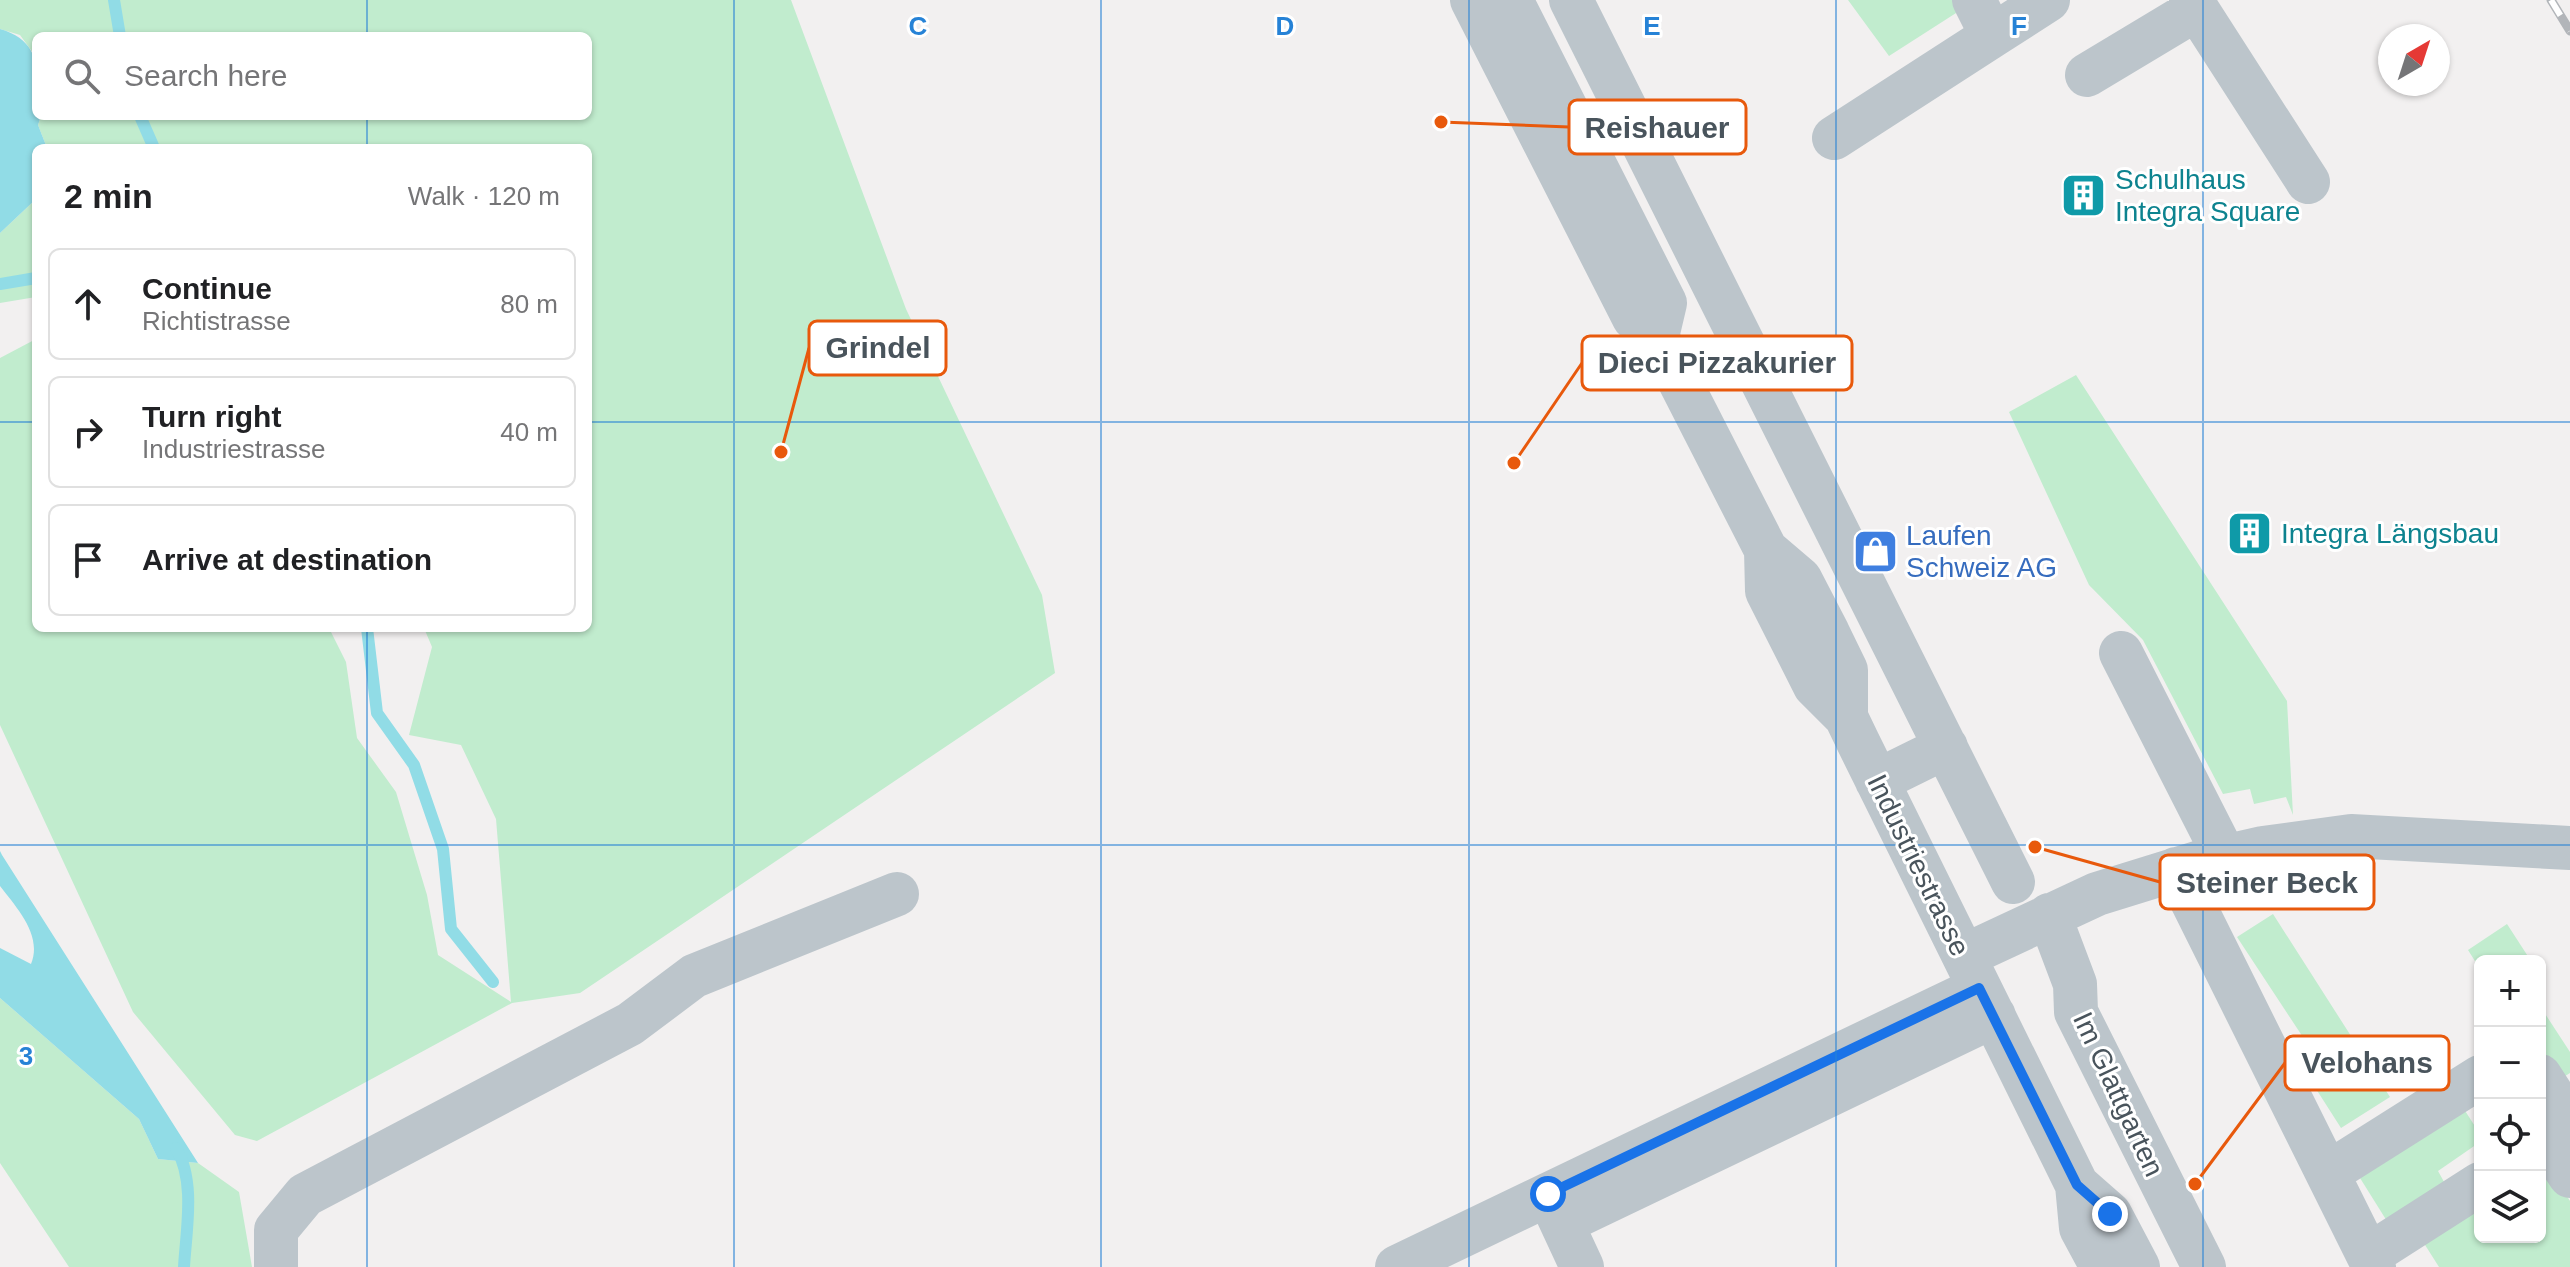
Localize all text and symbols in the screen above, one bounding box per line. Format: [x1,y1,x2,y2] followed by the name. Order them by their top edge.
[909,11,928,41] text: C
[1276,11,1294,41] text: D
[1643,11,1661,41] text: E
[2011,11,2027,41] text: F
[2378,24,2450,96] north arrow
[32,32,592,120] search box
[60,54,104,98] icon: search
[124,59,287,92] text: Search here
[1569,100,1746,154] callout: Reishauer
[1584,111,1730,144] text: Reishauer
[2115,164,2300,227] place label: Schulhaus Integra Square
[2060,171,2108,219] building icon: Schulhaus Integra Square
[64,177,153,215] text: 2 min
[408,181,560,211] text: Walk · 120 m
[142,272,272,305] text: Continue
[66,282,110,326] icon: ahead
[500,289,558,319] text: 80 m
[142,306,291,336] text: Richtistrasse
[809,321,946,375] callout: Grindel
[825,331,931,364] text: Grindel
[1582,336,1852,390] callout: Dieci Pizzakurier
[1598,346,1837,379] text: Dieci Pizzakurier
[142,400,281,433] text: Turn right
[66,410,110,454] icon: right
[500,417,558,447] text: 40 m
[142,434,326,464] text: Industriestrasse
[2226,509,2274,557] building icon: Integra Längsbau
[2281,518,2499,549] place label: Integra Längsbau
[1906,520,2057,583] place label: Laufen Schweiz AG
[1851,527,1899,575] shop icon: Laufen Schweiz AG
[66,538,110,582] icon: arrive
[142,543,432,576] text: Arrive at destination
[1861,770,1976,961] street label: Industriestrasse
[2160,855,2374,909] callout: Steiner Beck
[2176,866,2358,899] text: Steiner Beck
[2474,955,2546,1243] map controls
[2474,955,2546,1027] button: +
[2067,1007,2170,1181] street label: Im Glattgarten
[2474,1027,2546,1099] button: −
[2285,1036,2449,1090] callout: Velohans
[19,1041,33,1071] text: 3
[2301,1046,2433,1079] text: Velohans
[2474,1099,2546,1171] button: locate
[2474,1171,2546,1243] button: layers
[1530,1176,1566,1212] route start
[2092,1196,2128,1232] route end

